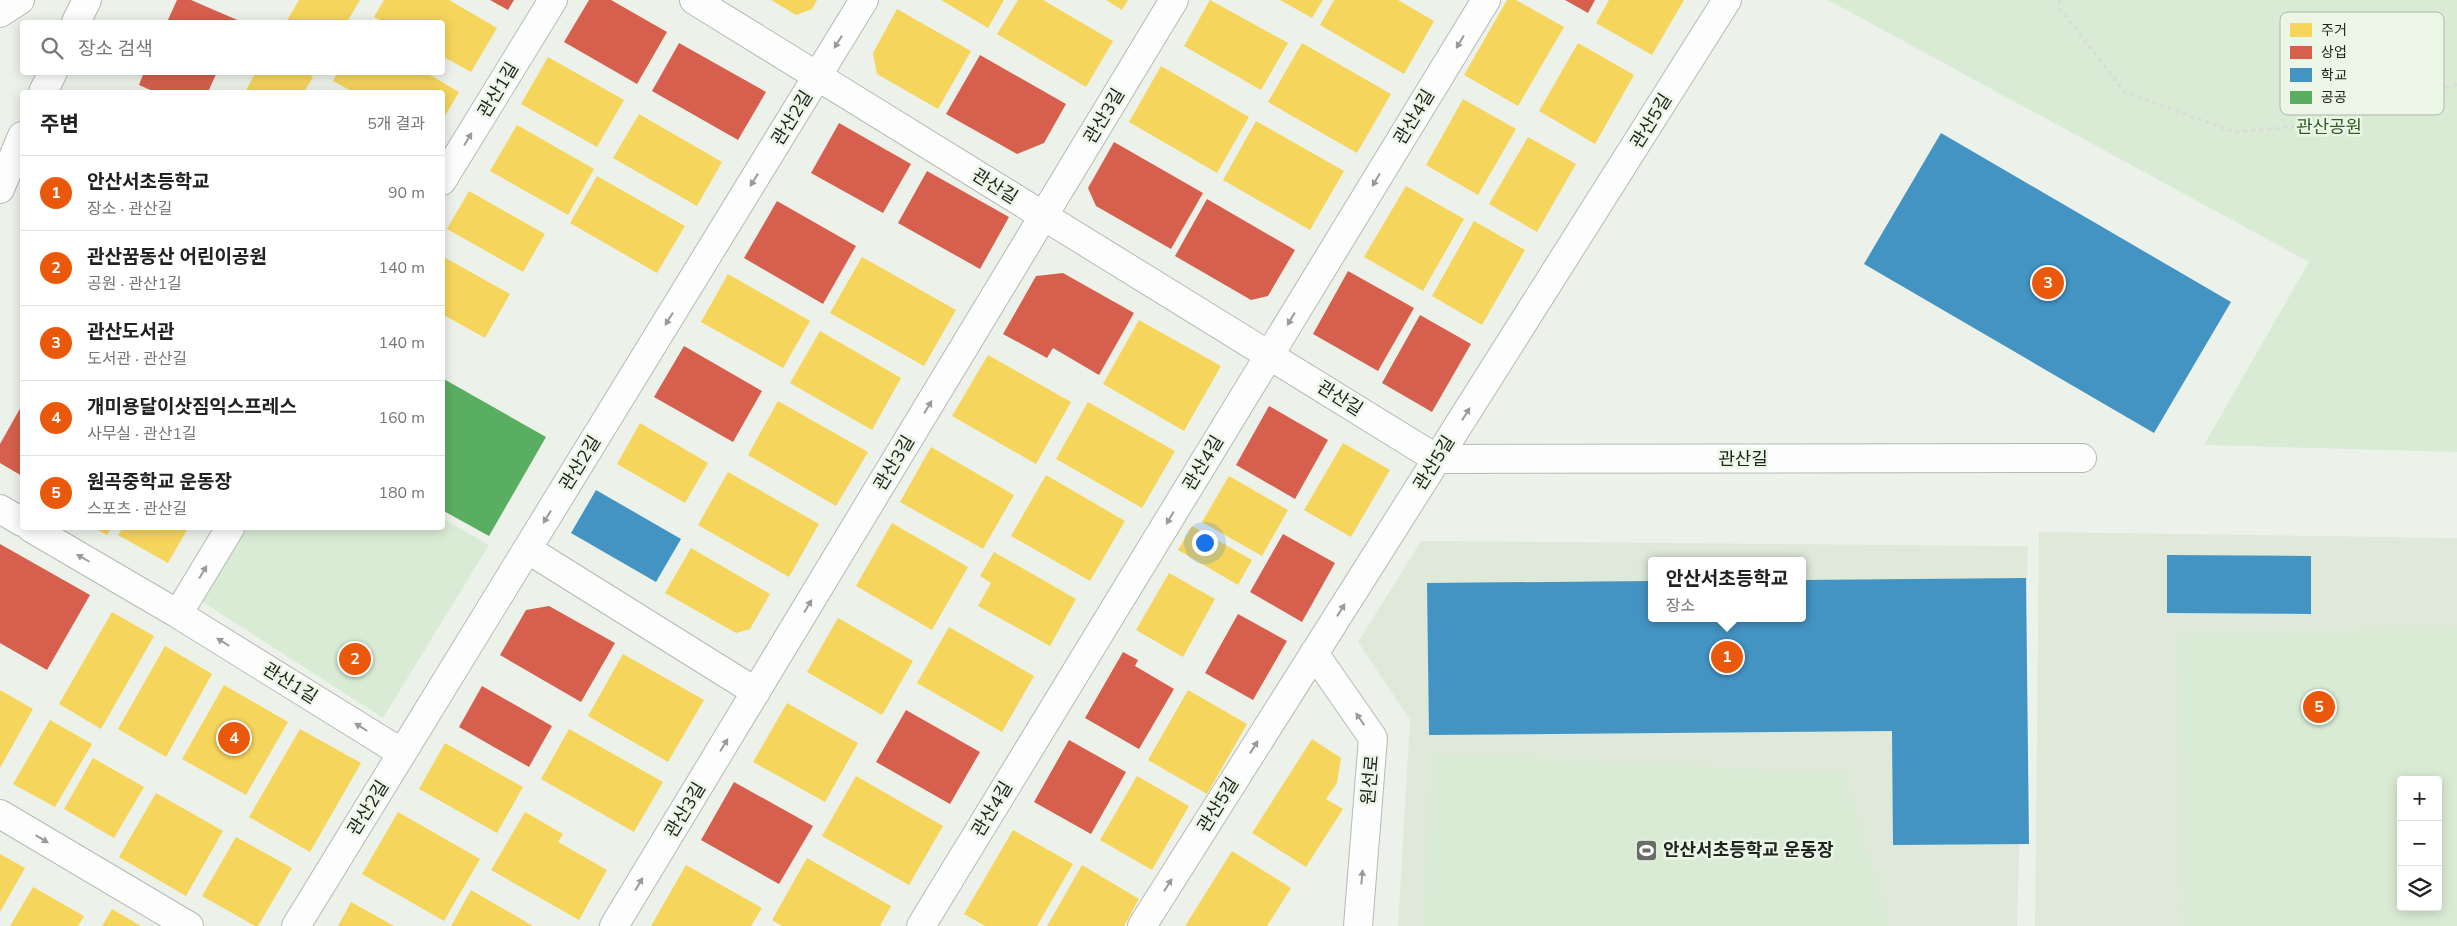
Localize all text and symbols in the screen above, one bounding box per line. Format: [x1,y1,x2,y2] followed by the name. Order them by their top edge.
[2280,12,2444,115] legend
[20,20,445,75] search box
[2321,21,2347,40] text: 주거
[38,34,66,62] icon: search
[834,35,843,48] one-way arrow
[1456,35,1465,48] one-way arrow
[78,36,153,62] text: 장소 검색
[2321,43,2347,62] text: 상업
[472,58,524,122] street label: 관산1길
[2321,66,2347,85] text: 학교
[1078,84,1130,148] street label: 관산3길
[1388,85,1440,149] street label: 관산4길
[766,86,818,150] street label: 관산2길
[2321,88,2347,107] text: 공공
[1625,89,1677,153] street label: 관산5길
[40,110,79,138] text: 주변
[367,113,425,135] text: 5개 결과
[2296,115,2362,139] park label: 관산공원
[463,133,473,146] one-way arrow
[968,163,1022,209] street label: 관산길
[87,169,209,195] text: 안산서초등학교
[749,174,758,187] one-way arrow
[1371,174,1380,187] one-way arrow
[51,182,61,204] text: 1
[388,182,425,204] text: 90 m
[87,198,172,220] text: 장소 · 관산길
[87,244,267,270] text: 관산꿈동산 어린이공원
[51,257,61,279] text: 2
[378,257,425,279] text: 140 m
[2032,264,2064,302] pin: 3
[87,273,182,295] text: 공원 · 관산1길
[664,312,673,325] one-way arrow
[1287,313,1296,326] one-way arrow
[87,319,174,345] text: 관산도서관
[51,332,61,354] text: 3
[378,332,425,354] text: 140 m
[87,348,187,370] text: 도서관 · 관산길
[1313,375,1367,421] street label: 관산길
[87,394,297,420] text: 개미용달이삿짐익스프레스
[923,401,933,414] one-way arrow
[51,407,61,429] text: 4
[378,407,425,429] text: 160 m
[1461,407,1470,420] one-way arrow
[87,423,197,445] text: 사무실 · 관산1길
[554,431,606,495] street label: 관산2길
[868,431,920,495] street label: 관산3길
[1177,431,1229,495] street label: 관산4길
[1408,431,1460,495] street label: 관산5길
[1718,447,1768,471] street label: 관산길
[87,469,232,495] text: 원곡중학교 운동장
[51,482,61,504] text: 5
[378,482,425,504] text: 180 m
[87,498,187,520] text: 스포츠 · 관산길
[543,510,552,523] one-way arrow
[1165,511,1174,524] one-way arrow
[1192,530,1218,556] your location
[77,554,90,563] one-way arrow
[1648,557,1806,622] popup
[198,565,208,579] one-way arrow
[1666,566,1788,592] text: 안산서초등학교
[1666,595,1695,617] text: 장소
[803,600,812,613] one-way arrow
[1337,603,1346,617] one-way arrow
[216,637,229,646] one-way arrow
[1711,638,1743,676] pin: 1
[339,640,371,678] pin: 2
[258,657,322,709] street label: 관산1길
[2303,688,2335,726] pin: 5
[1355,713,1365,726] one-way arrow
[218,719,250,757] pin: 4
[354,723,367,732] one-way arrow
[719,739,728,752] one-way arrow
[1250,741,1259,754] one-way arrow
[1356,754,1384,806] street label: 원선로
[1192,773,1244,837] street label: 관산5길
[342,776,394,840] street label: 관산2길
[2397,776,2442,911] map controls
[2397,776,2442,821] button: +
[966,777,1018,841] street label: 관산4길
[659,778,711,842] street label: 관산3길
[2397,821,2442,866] button: −
[35,834,48,843] one-way arrow
[1635,838,1659,862] sports icon: 안산서초등학교 운동장
[1663,838,1834,862] place label: 안산서초등학교 운동장
[2397,866,2442,911] button: layers
[1358,869,1366,885] one-way arrow
[635,878,644,891] one-way arrow
[1163,878,1172,891] one-way arrow

